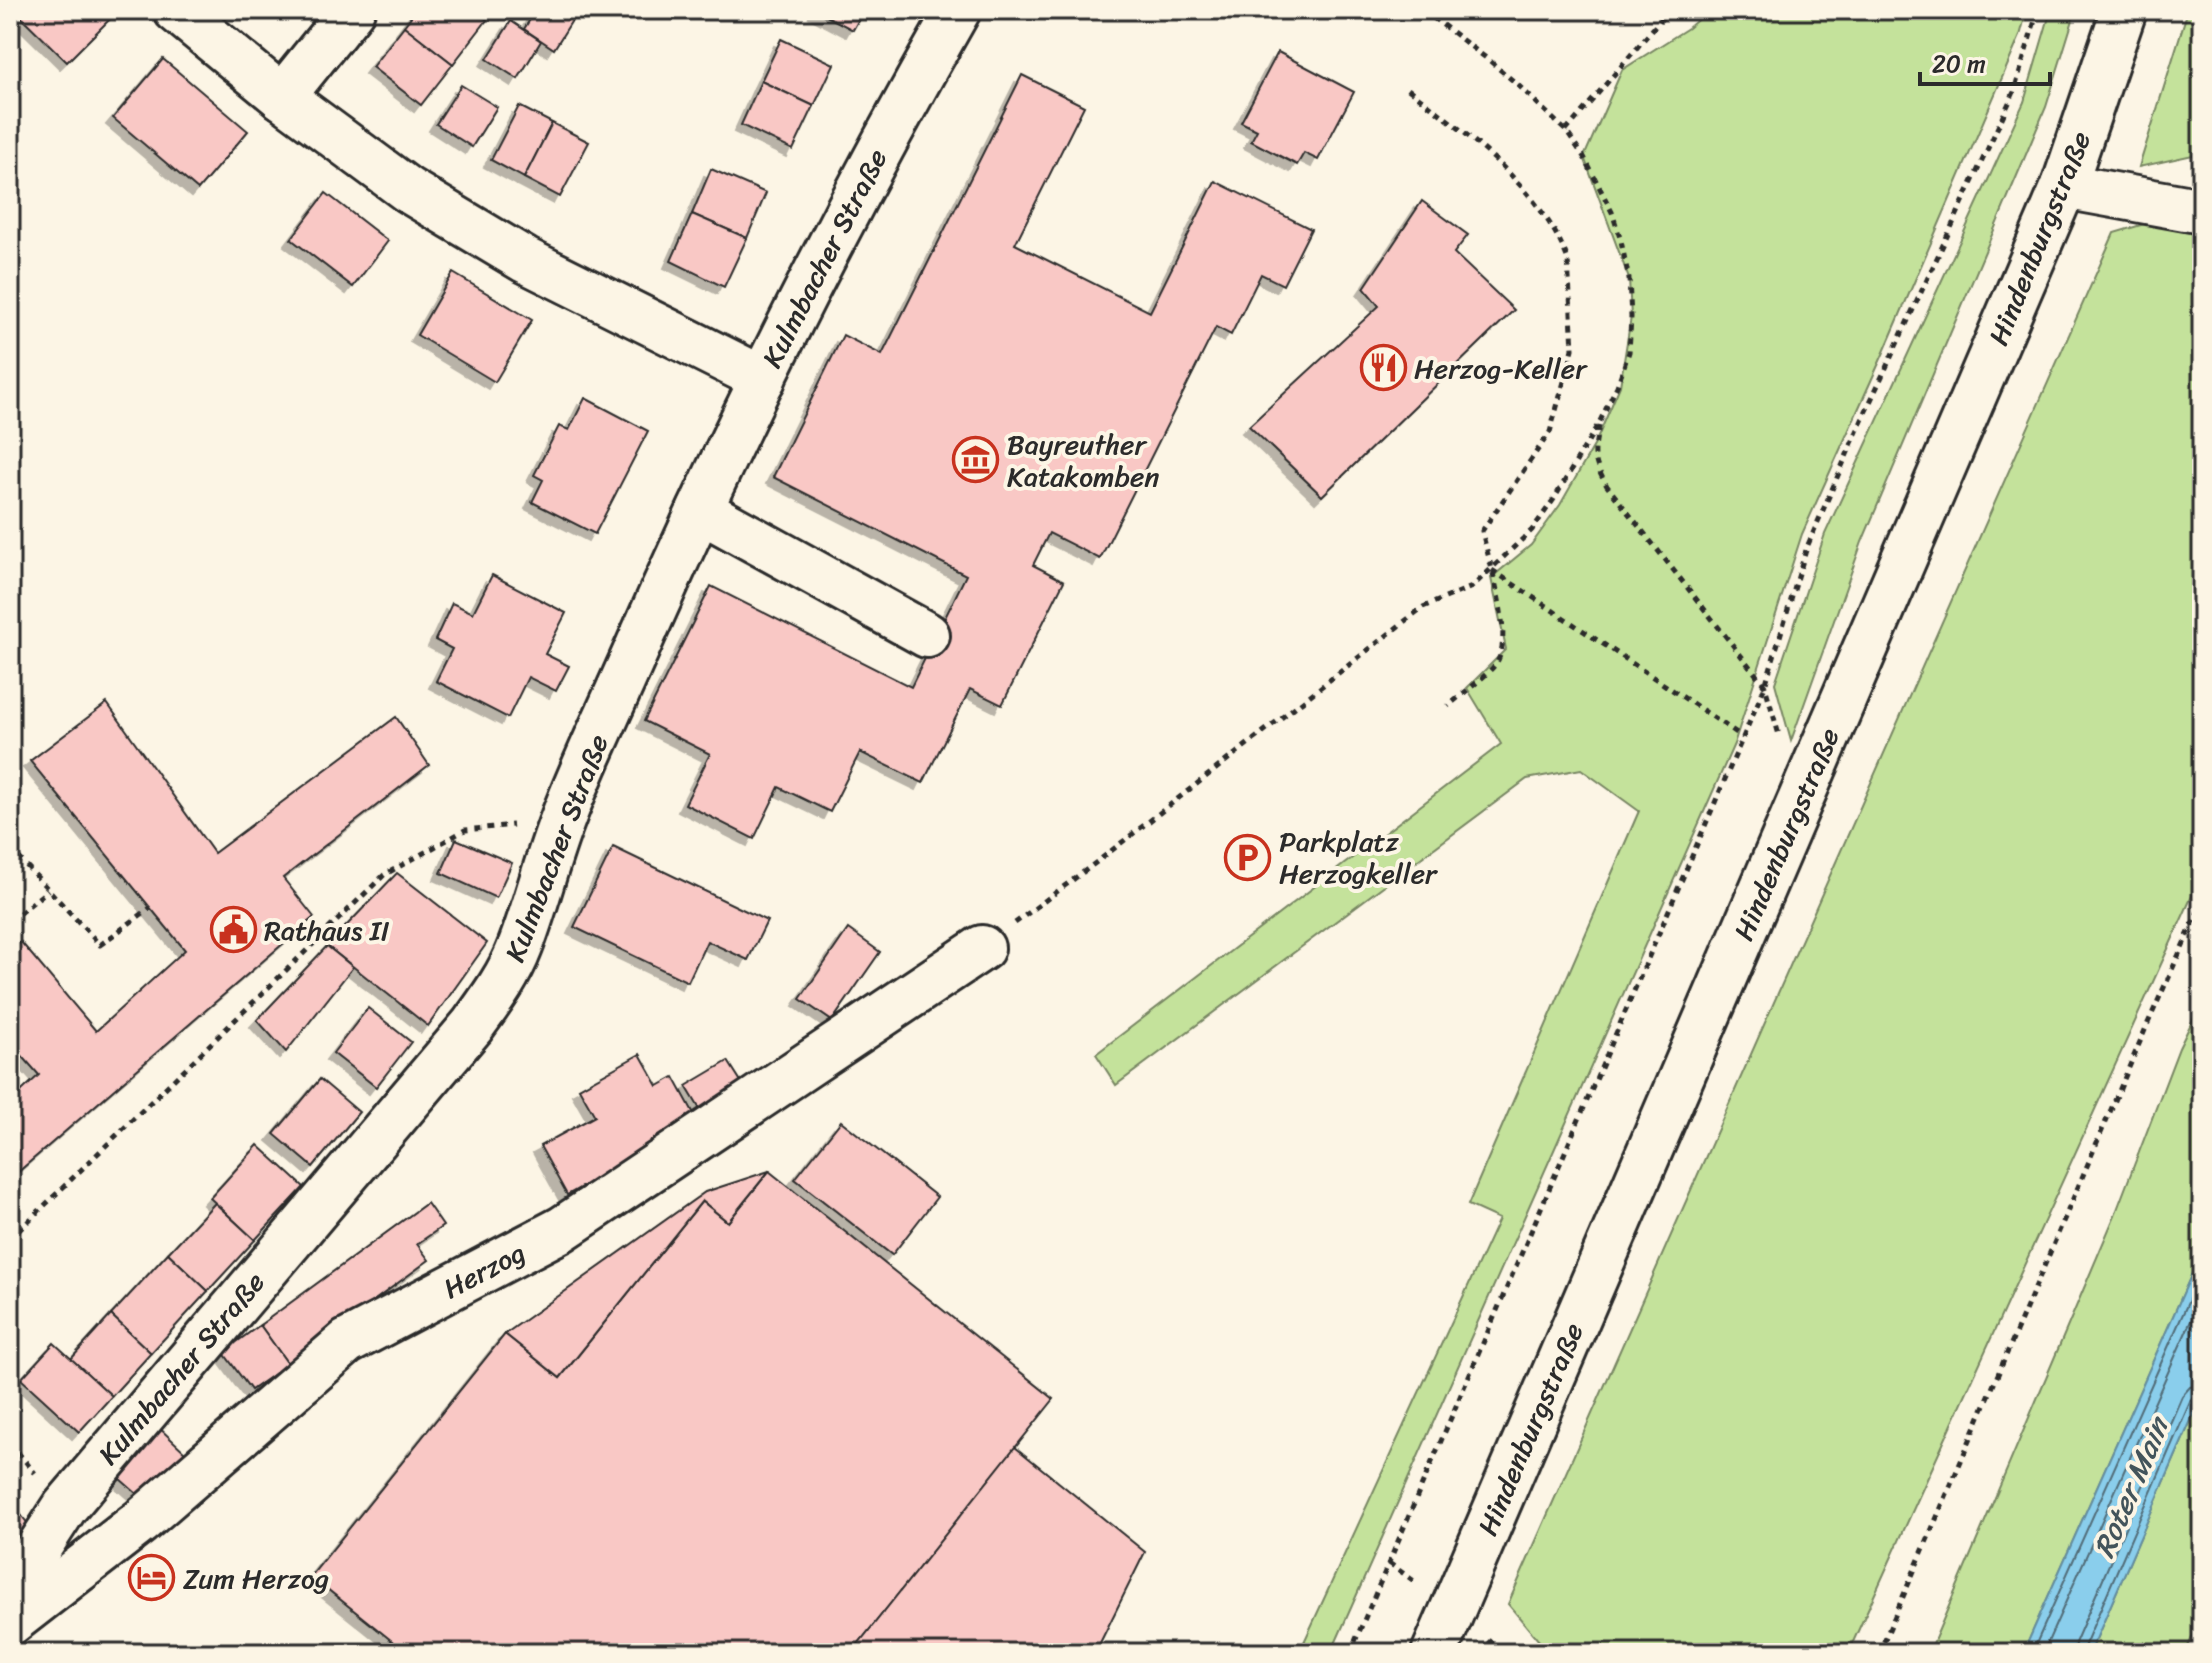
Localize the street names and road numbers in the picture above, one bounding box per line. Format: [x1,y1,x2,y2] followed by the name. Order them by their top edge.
[1974,124,2105,353] street label: Hindenburgstraße
[748,140,901,376] street label: Kulmbacher Straße
[1719,720,1853,948] street label: Hindenburgstraße
[491,727,622,969] street label: Kulmbacher Straße
[434,1228,534,1313] street label: Herzog
[85,1260,277,1476] street label: Kulmbacher Straße
[1463,1315,1597,1543] street label: Hindenburgstraße

